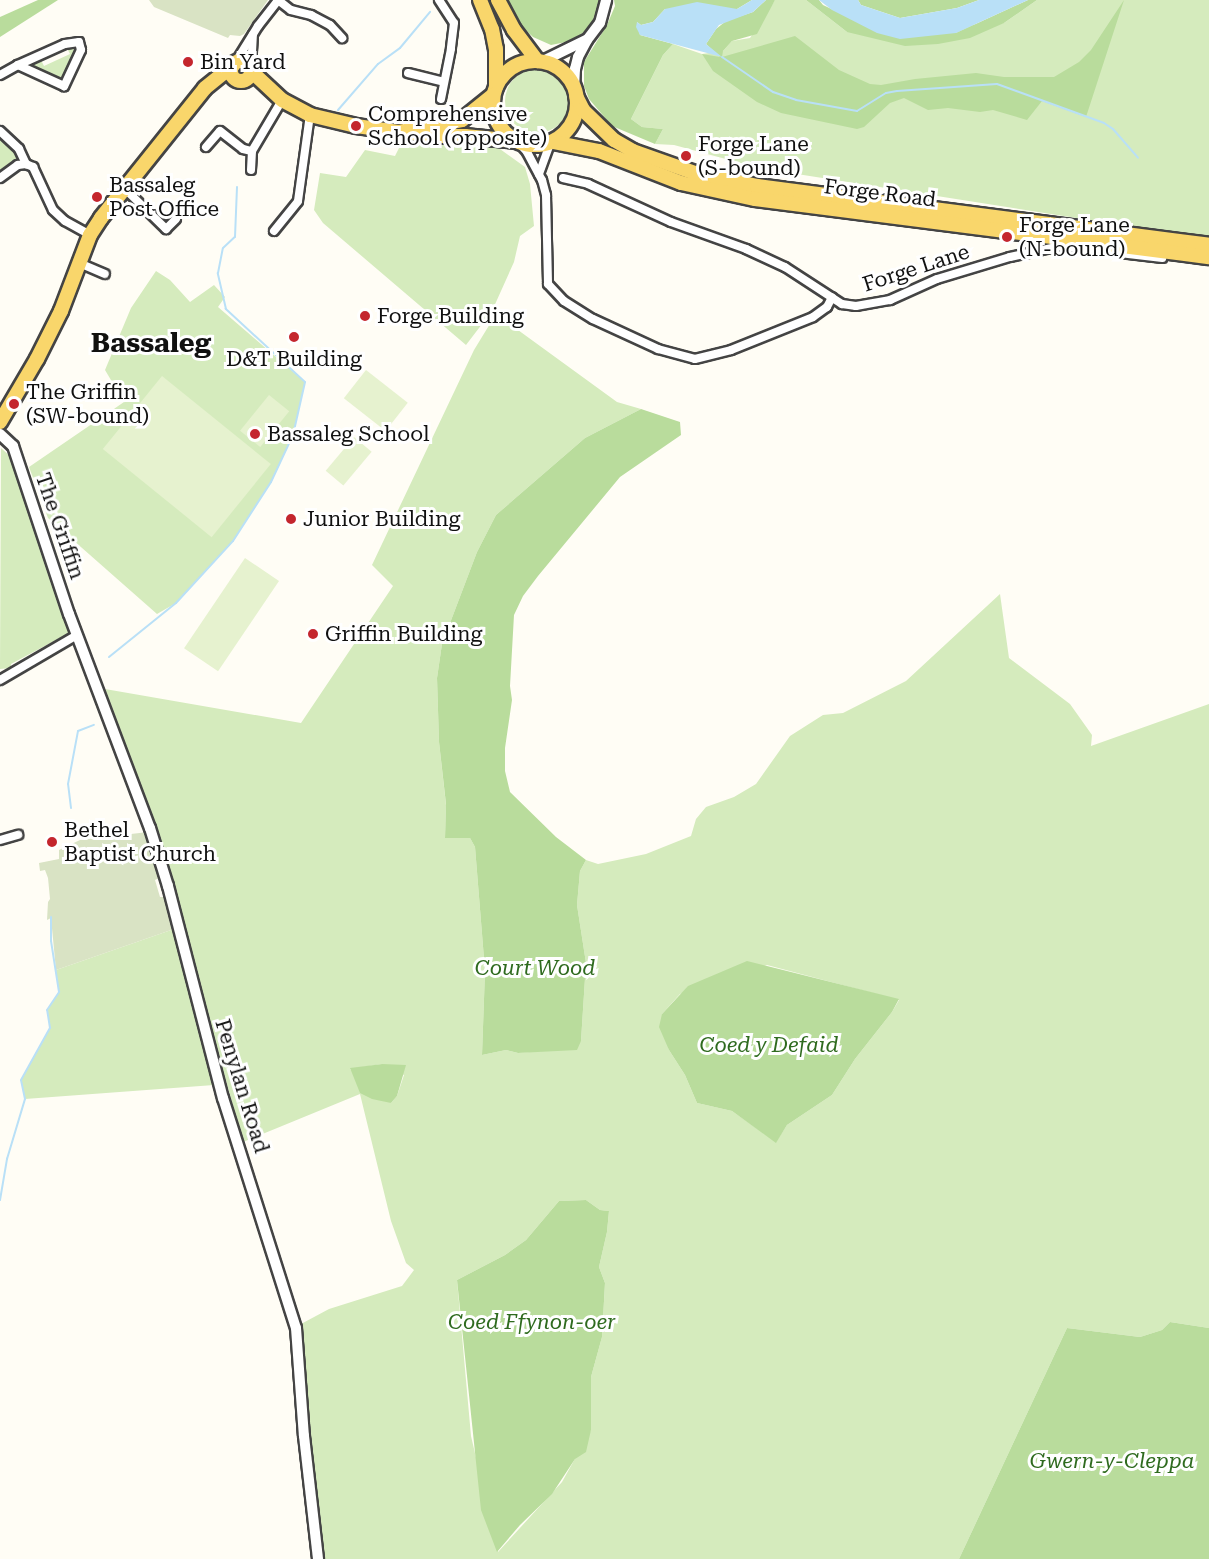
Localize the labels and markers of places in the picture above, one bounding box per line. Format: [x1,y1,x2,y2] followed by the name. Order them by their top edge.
[200,49,286,75] place label: Bin Yard
[181,55,195,69] marker: Bin Yard
[368,101,547,151] place label: Comprehensive School (opposite)
[349,119,363,133] marker: Comprehensive School (opposite)
[698,131,809,181] place label: Forge Lane (S-bound)
[679,149,693,163] marker: Forge Lane (S-bound)
[109,172,219,222] place label: Bassaleg Post Office
[90,190,104,204] marker: Bassaleg Post Office
[1019,212,1130,262] place label: Forge Lane (N-bound)
[1000,230,1014,244] marker: Forge Lane (N-bound)
[377,303,524,329] place label: Forge Building
[358,309,372,323] marker: Forge Building
[287,330,301,344] marker: D&T Building
[226,346,362,372] place label: D&T Building
[26,379,149,429] place label: The Griffin (SW-bound)
[7,397,21,411] marker: The Griffin (SW-bound)
[267,421,430,447] place label: Bassaleg School
[248,427,262,441] marker: Bassaleg School
[303,506,460,532] place label: Junior Building
[284,512,298,526] marker: Junior Building
[325,621,482,647] place label: Griffin Building
[306,627,320,641] marker: Griffin Building
[64,817,216,867] place label: Bethel Baptist Church
[45,835,59,849] marker: Bethel Baptist Church

